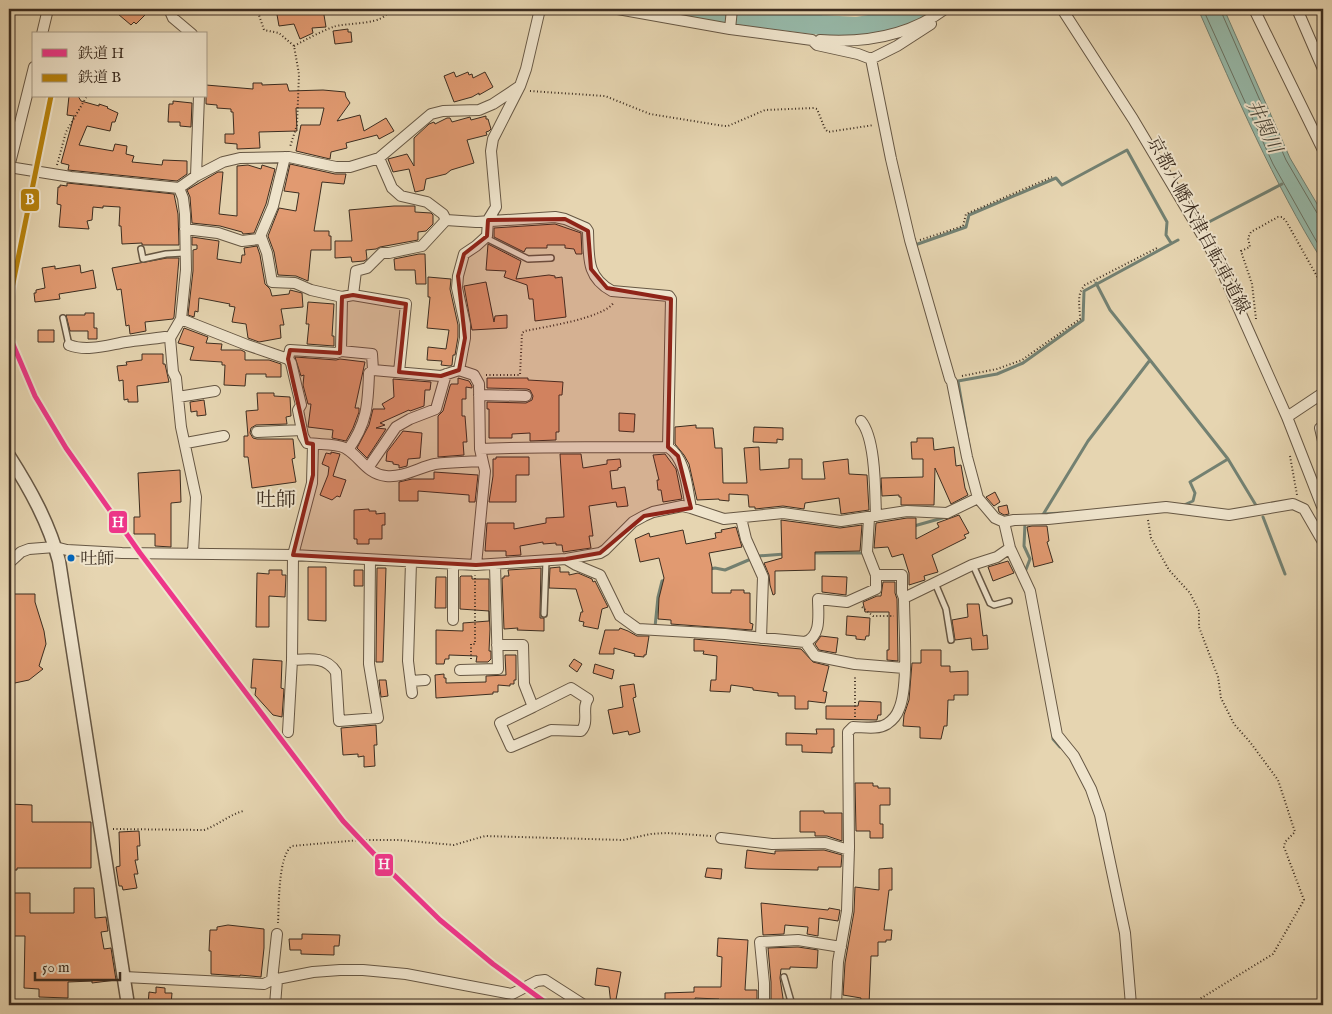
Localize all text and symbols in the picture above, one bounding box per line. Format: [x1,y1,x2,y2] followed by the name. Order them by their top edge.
[32,32,208,98] legend
[78,44,124,63] text: 鉄道 H
[78,68,121,87] text: 鉄道 B
[1240,96,1287,160] water label: 井関川
[1141,133,1254,319] street label: 京都八幡木津自転車道線
[20,188,40,212] line badge: B
[25,191,35,209] text: B
[256,488,296,513] district label: 吐師
[108,510,128,534] line badge: H
[112,514,124,532] text: H
[80,549,114,570] place label: 吐師
[66,553,76,563] marker: 吐師
[374,853,394,877] line badge: H
[378,856,390,874] text: H
[35,949,120,981] scale bar
[42,958,70,977] text: 50 m

